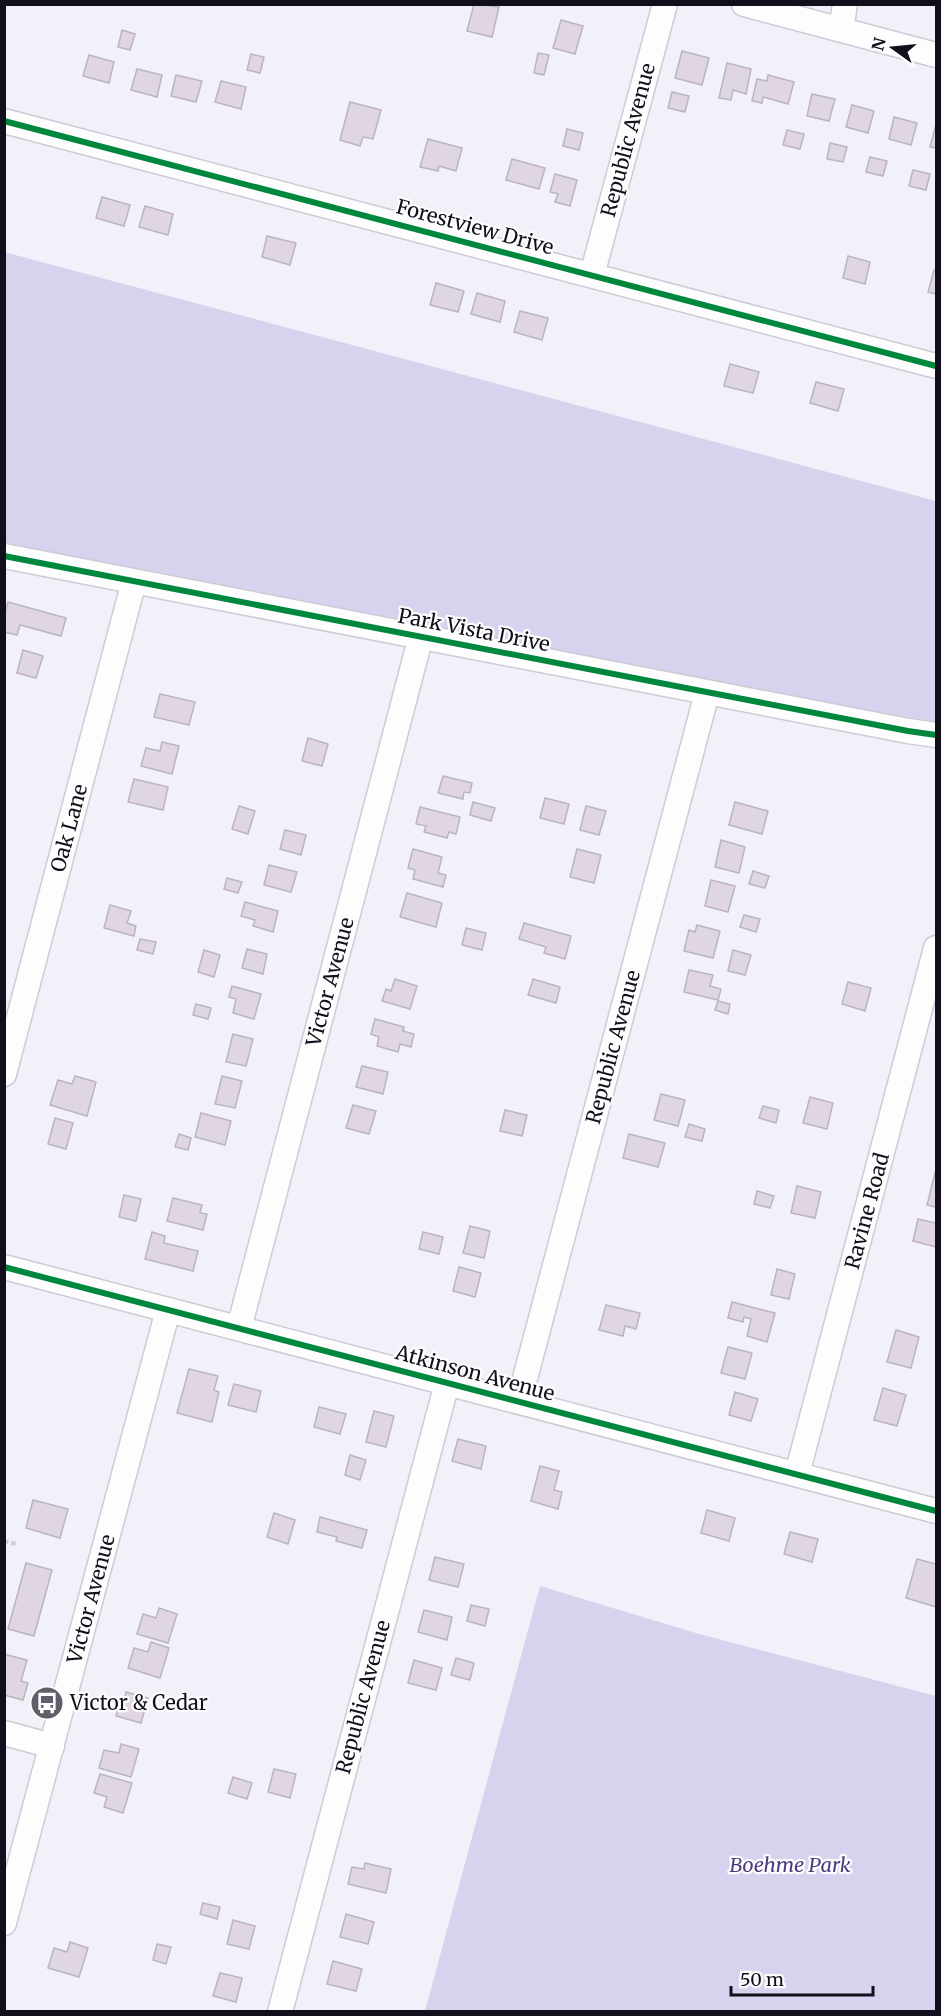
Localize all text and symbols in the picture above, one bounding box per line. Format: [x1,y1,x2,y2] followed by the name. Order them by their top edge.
[863,18,923,78] north arrow
[867,35,890,53] text: N
[595,60,660,219] street label: Republic Avenue
[394,193,557,260] street label: Forestview Drive
[396,603,552,656] street label: Park Vista Drive
[45,781,92,875] street label: Oak Lane
[300,915,359,1050] street label: Victor Avenue
[580,967,645,1126] street label: Republic Avenue
[839,1150,894,1272] street label: Ravine Road
[392,1339,557,1406] street label: Atkinson Avenue
[61,1532,120,1667] street label: Victor Avenue
[330,1617,395,1776] street label: Republic Avenue
[29,1685,65,1721] bus stop icon: Victor & Cedar
[69,1690,208,1715] place label: Victor & Cedar
[729,1852,851,1877] park label: Boehme Park
[731,1959,874,1997] scale bar
[740,1968,784,1991] text: 50 m

